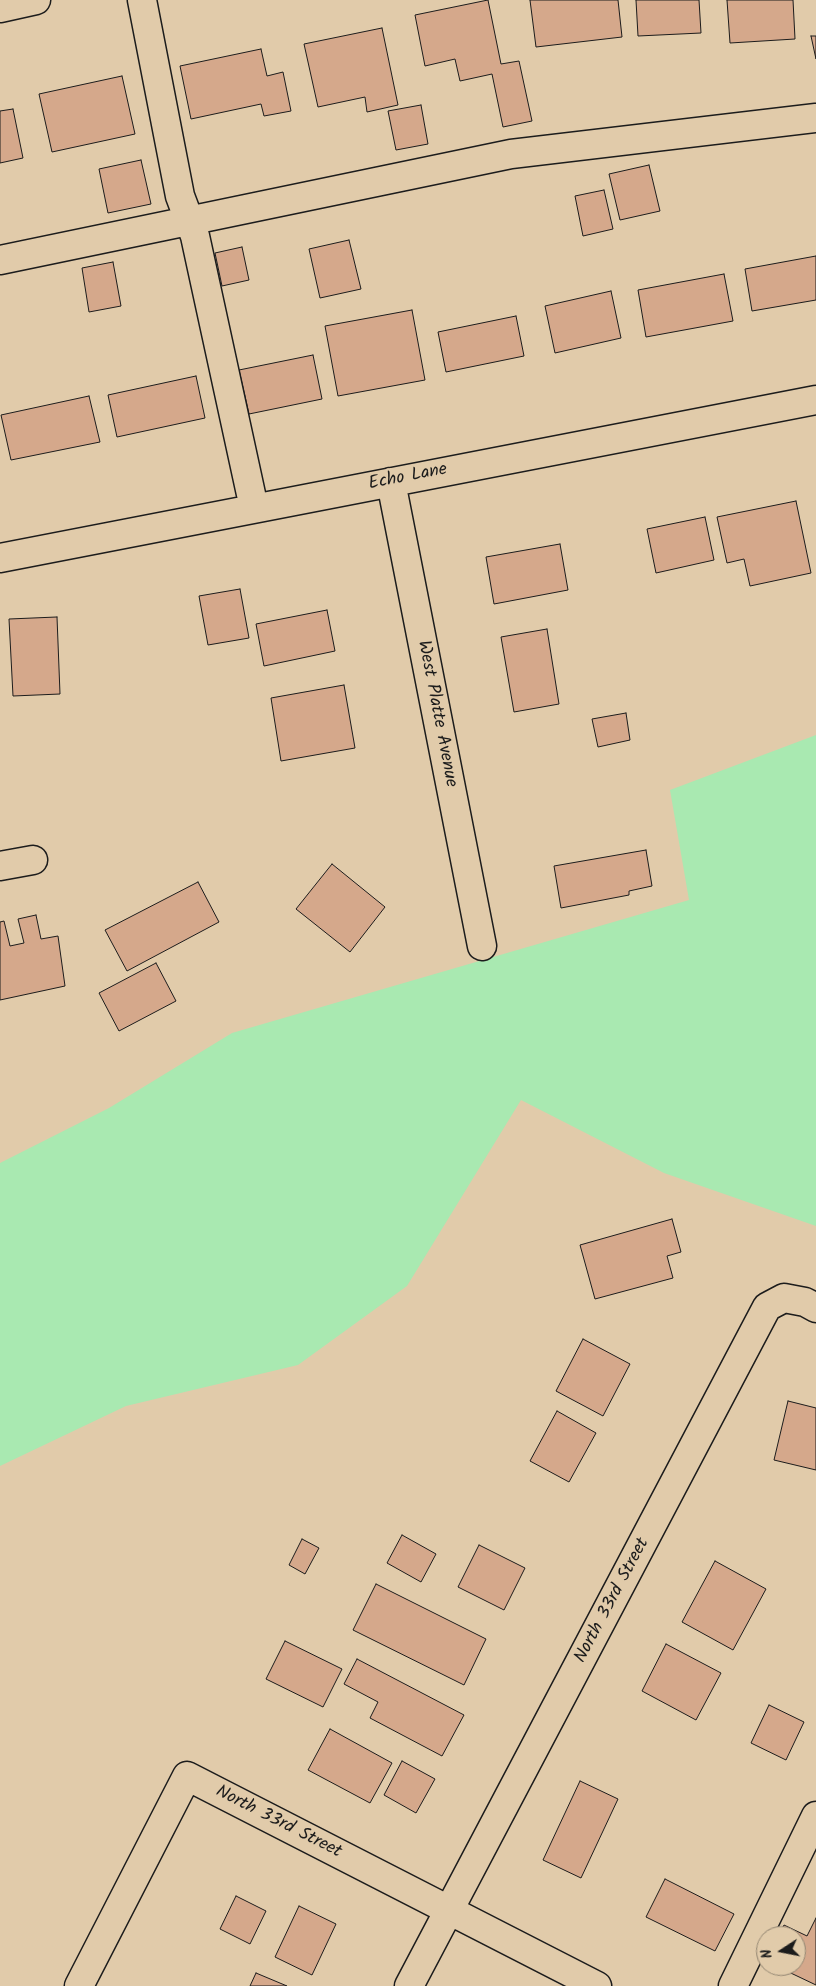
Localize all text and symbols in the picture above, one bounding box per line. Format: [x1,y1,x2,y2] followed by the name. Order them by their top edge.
[367,460,449,496] street label: Echo Lane
[411,639,461,789] street label: West Platte Avenue
[571,1535,655,1667] street label: North 33rd Street
[211,1782,345,1864] street label: North 33rd Street
[756,1926,806,1976] north arrow
[756,1947,779,1960] text: N

